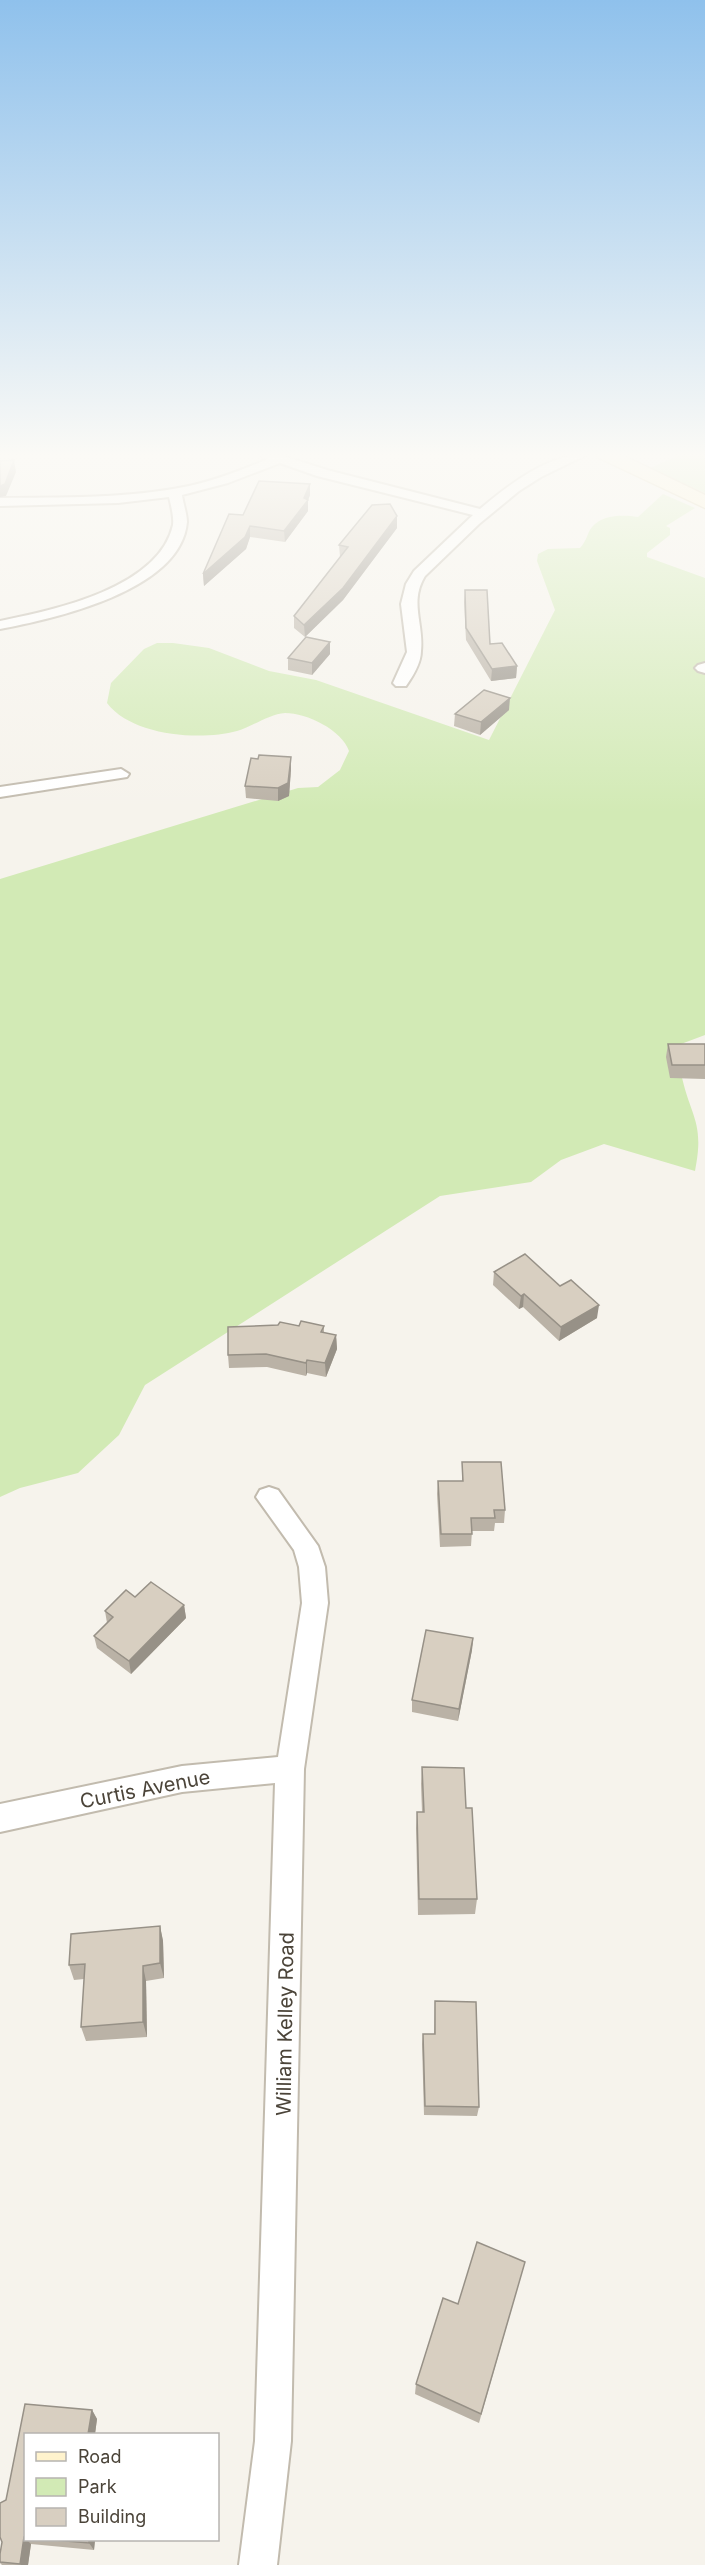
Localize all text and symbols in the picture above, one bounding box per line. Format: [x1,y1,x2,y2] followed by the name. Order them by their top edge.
[78,1765,212,1813] street label: Curtis Avenue
[271,1932,299,2116] street label: William Kelley Road
[24,2433,219,2541] legend
[78,2446,121,2467] text: Road
[78,2476,117,2497] text: Park
[78,2506,146,2527] text: Building

